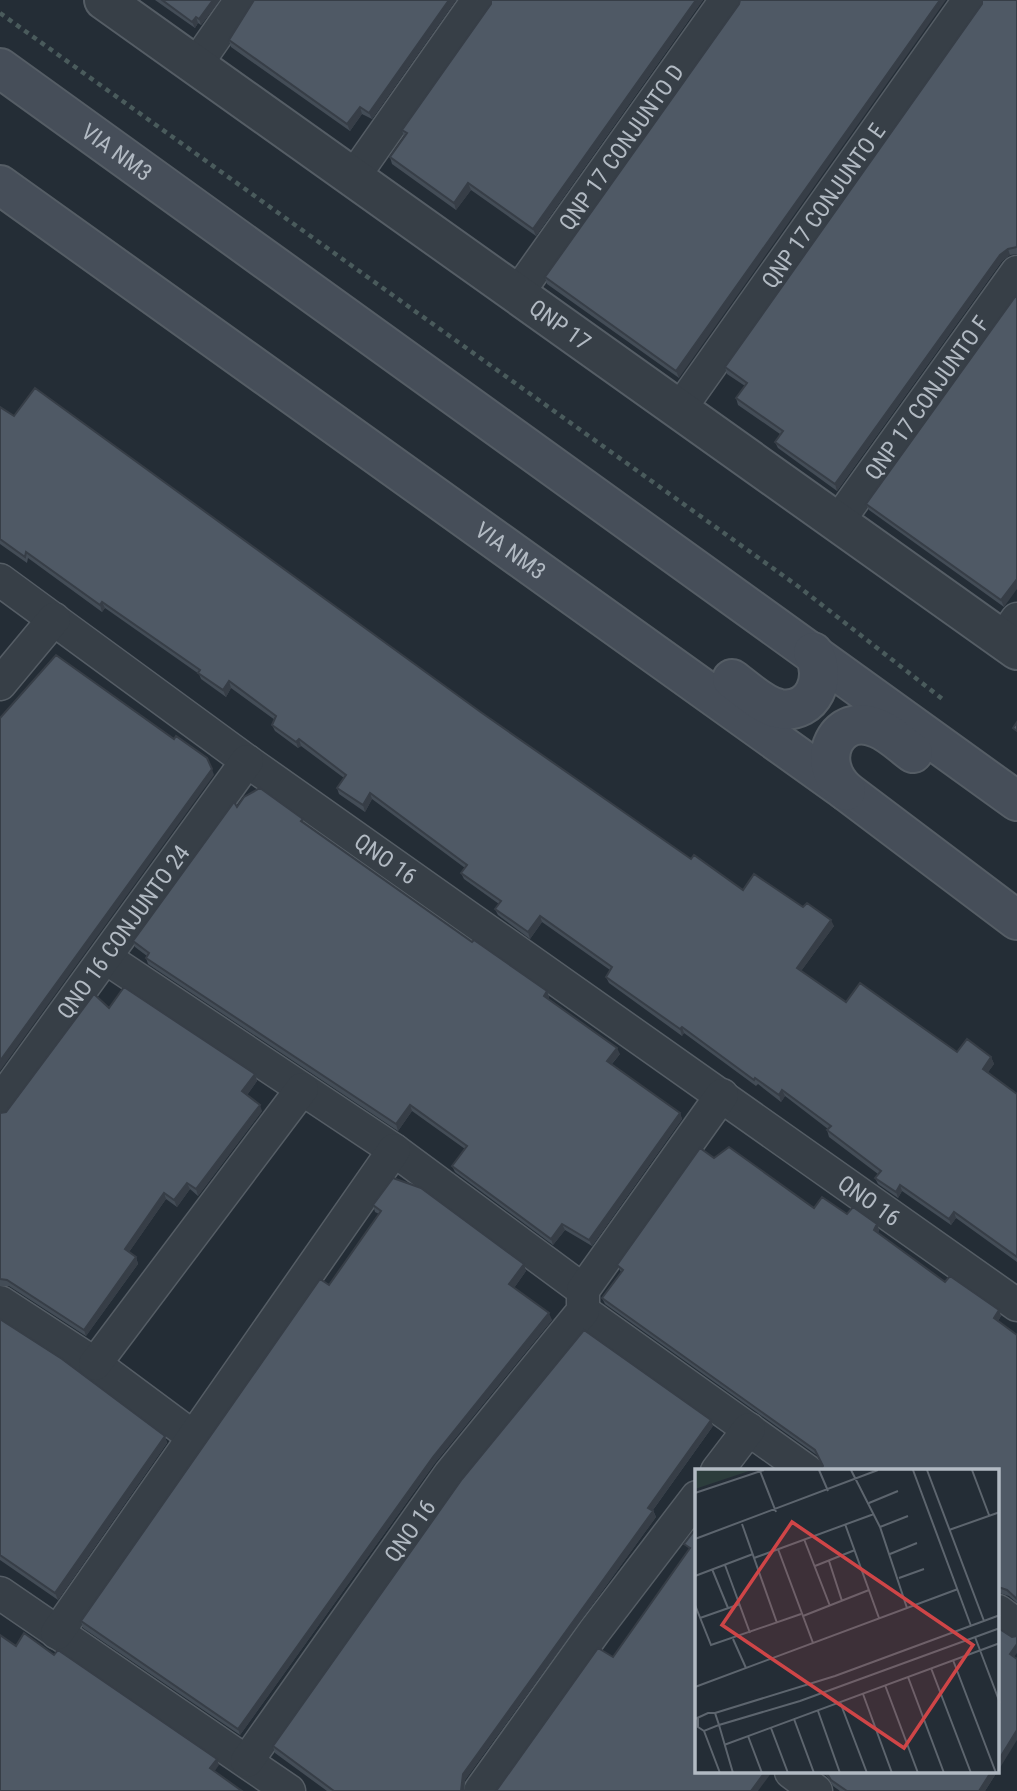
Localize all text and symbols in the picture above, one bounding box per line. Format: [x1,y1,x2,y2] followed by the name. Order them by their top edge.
[553,59,689,235] street label: QNP 17 CONJUNTO D
[76,118,157,187] street label: VIA NM3
[756,118,891,293] street label: QNP 17 CONJUNTO E
[524,294,596,356] street label: QNP 17
[859,311,995,485] street label: QNP 17 CONJUNTO F
[470,516,551,585] street label: VIA NM3
[349,828,422,890] street label: QNO 16
[51,840,195,1024] street label: QNO 16 CONJUNTO 24
[833,1169,906,1232] street label: QNO 16
[695,1469,1000,1774] inset map
[379,1494,441,1567] street label: QNO 16

